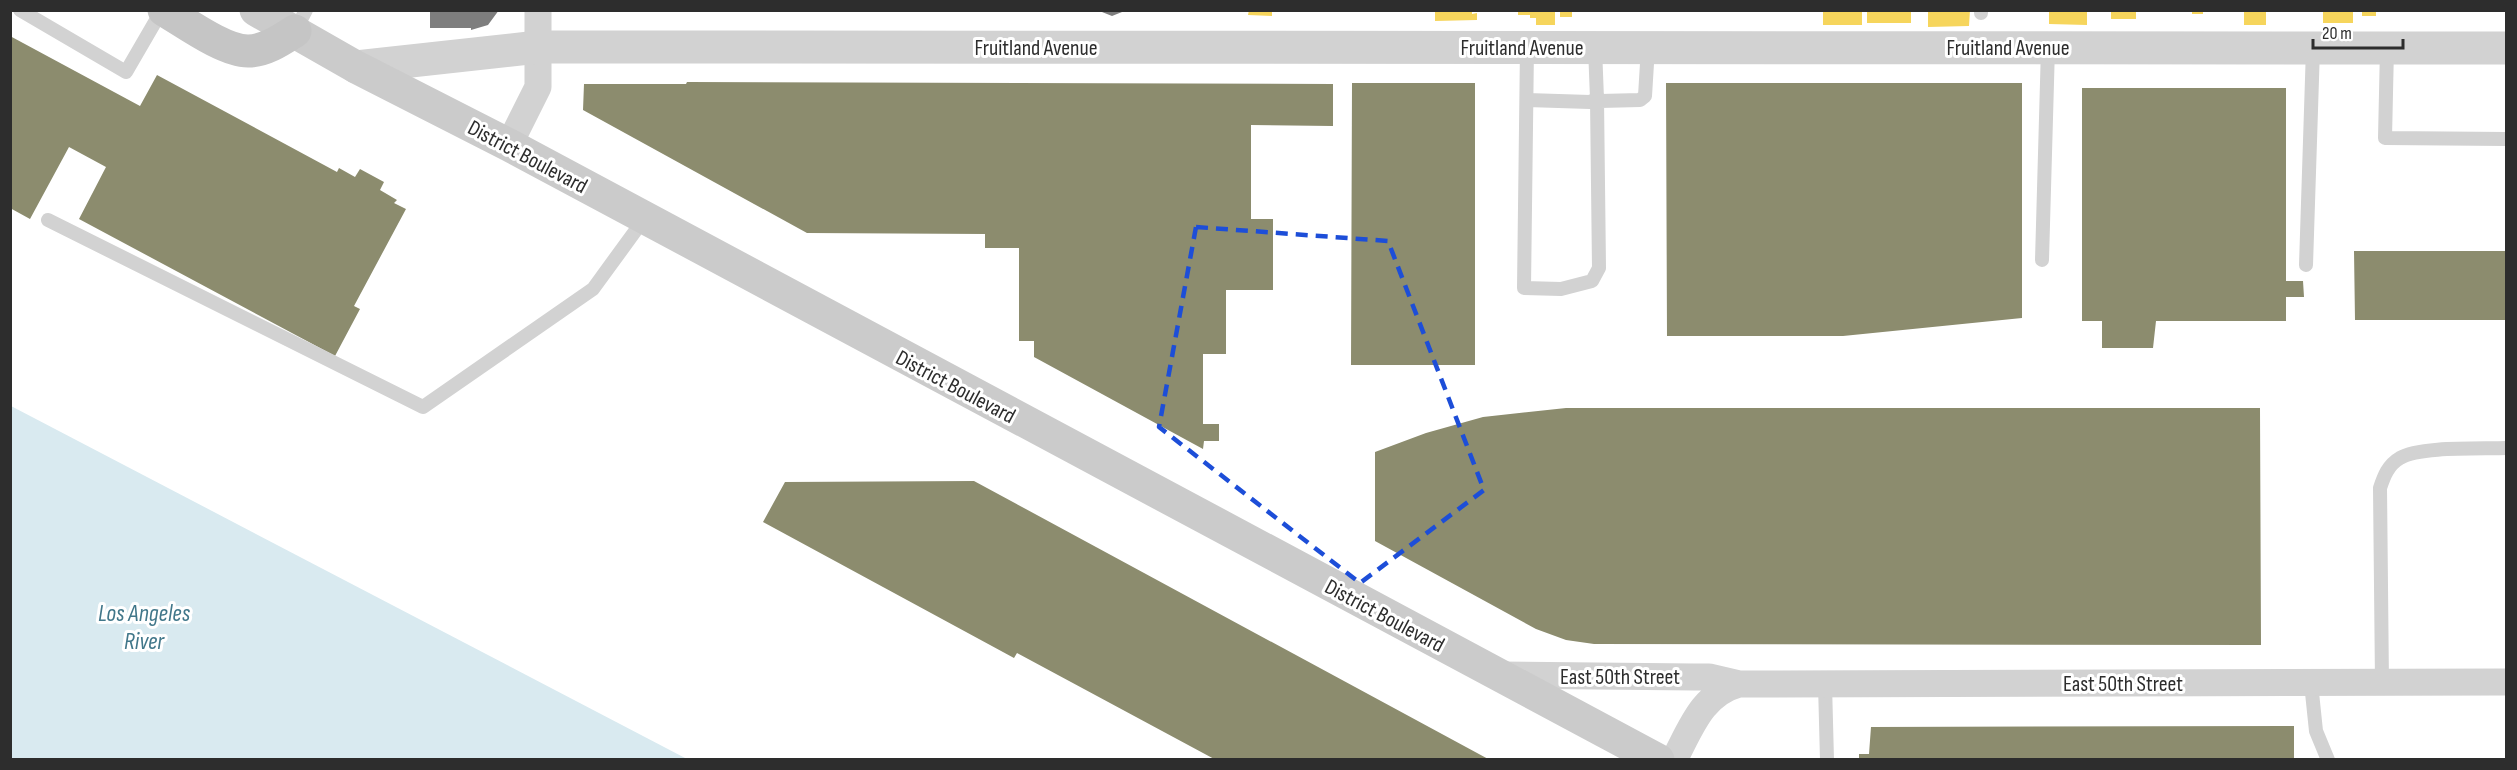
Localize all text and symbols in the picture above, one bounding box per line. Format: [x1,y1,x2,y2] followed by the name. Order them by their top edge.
[2313,12,2403,50] scale bar
[2322,23,2352,44] text: 20 m
[974,35,1098,62] street label: Fruitland Avenue
[1460,35,1584,62] street label: Fruitland Avenue
[1946,35,2070,62] street label: Fruitland Avenue
[463,115,592,200] street label: District Boulevard
[891,345,1020,430] street label: District Boulevard
[1320,574,1449,659] street label: District Boulevard
[98,599,191,656] water label: Los Angeles River
[1560,664,1680,691] street label: East 50th Street
[2063,671,2183,698] street label: East 50th Street

